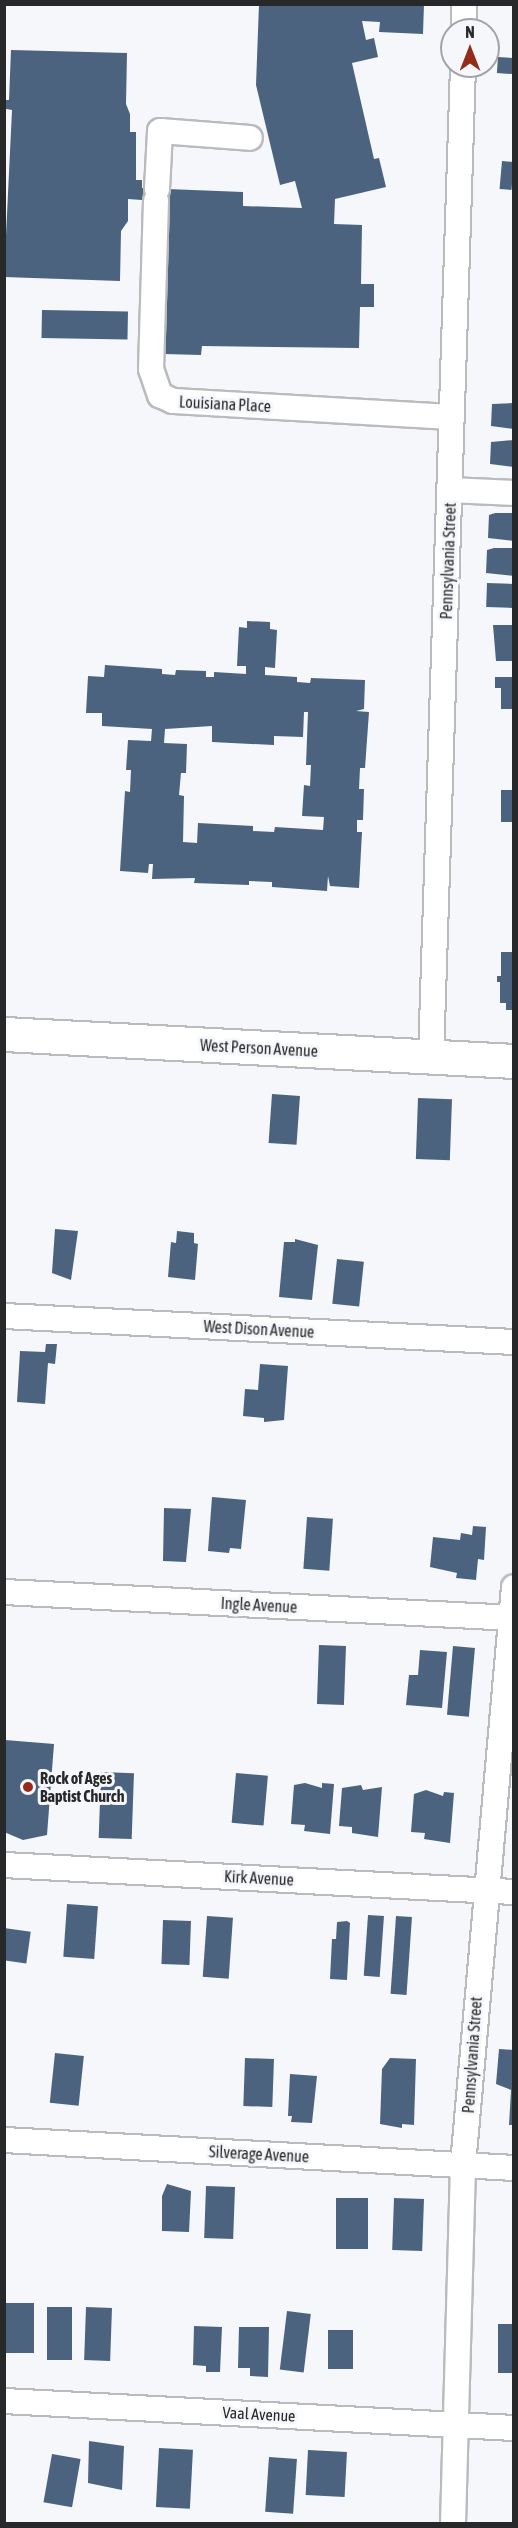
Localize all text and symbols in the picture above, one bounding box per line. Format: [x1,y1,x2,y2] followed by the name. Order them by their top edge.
[440,18,500,78] north arrow
[465,23,475,41] text: N
[179,392,271,416] street label: Louisiana Place
[436,502,460,620] street label: Pennsylvania Street
[200,1035,318,1061] street label: West Person Avenue
[203,1317,315,1341] street label: West Dison Avenue
[220,1593,298,1617] street label: Ingle Avenue
[40,1768,124,1806] place label: Rock of Ages Baptist Church
[21,1780,35,1794] marker: Rock of Ages Baptist Church
[224,1867,294,1889] street label: Kirk Avenue
[458,1996,486,2114] street label: Pennsylvania Street
[208,2142,310,2166] street label: Silverage Avenue
[222,2403,296,2425] street label: Vaal Avenue

